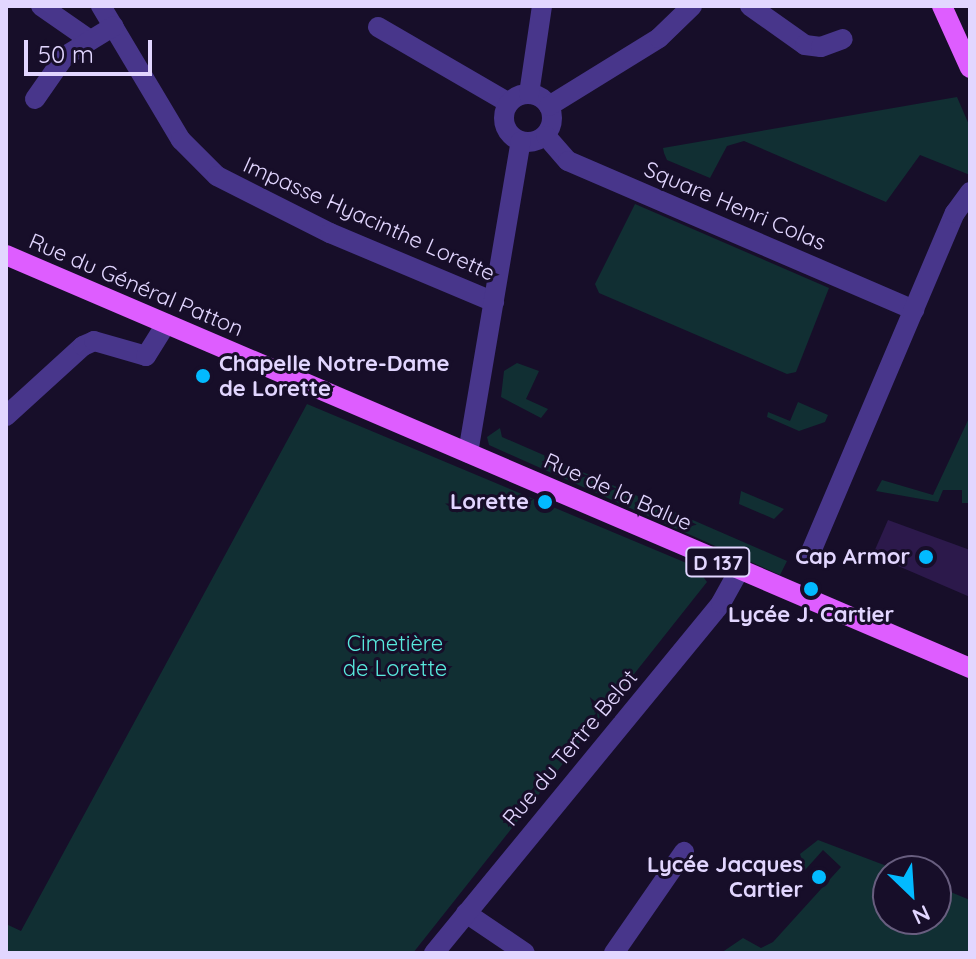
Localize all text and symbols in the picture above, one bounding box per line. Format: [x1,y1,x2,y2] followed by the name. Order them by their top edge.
[28,24,156,74] scale bar
[38,39,94,69] text: 50 m
[239,151,499,287] street label: Impasse Hyacinthe Lorette
[640,156,830,256] street label: Square Henri Colas
[25,228,247,342] street label: Rue du Général Patton
[219,350,450,402] place label: Chapelle Notre-Dame de Lorette
[194,367,212,385] marker: Chapelle Notre-Dame de Lorette
[540,448,696,536] street label: Rue de la Balue
[450,489,529,515] place label: Lorette
[536,493,554,511] marker: Lorette
[795,544,910,570] place label: Cap Armor
[684,546,752,578] road number: D 137
[917,548,935,566] marker: Cap Armor
[802,580,820,598] marker: Lycée J. Cartier
[728,602,894,628] place label: Lycée J. Cartier
[343,630,447,682] park label: Cimetière de Lorette
[497,665,643,831] street label: Rue du Tertre Belot
[647,851,803,902] place label: Lycée Jacques Cartier
[872,855,952,935] north arrow
[810,868,828,886] marker: Lycée Jacques Cartier
[908,899,935,931] text: N

